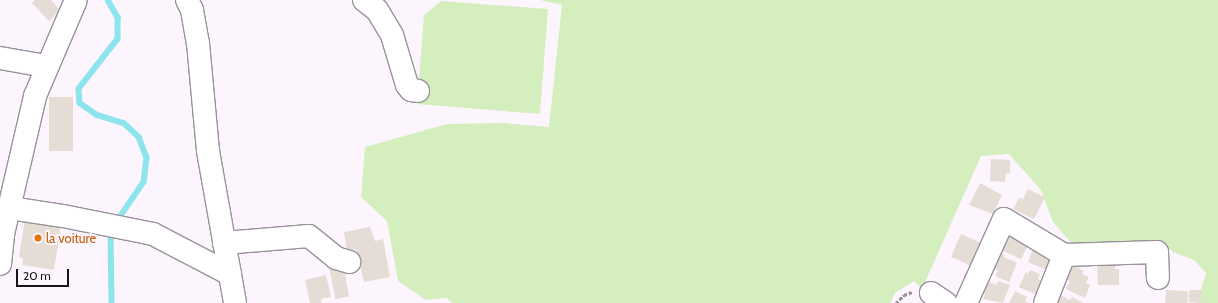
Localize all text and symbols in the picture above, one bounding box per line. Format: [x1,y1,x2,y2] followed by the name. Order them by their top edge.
[46,230,96,246] place label: la voiture
[33,233,43,243] marker: la voiture
[18,261,71,287] scale bar
[23,268,51,283] text: 20 m

